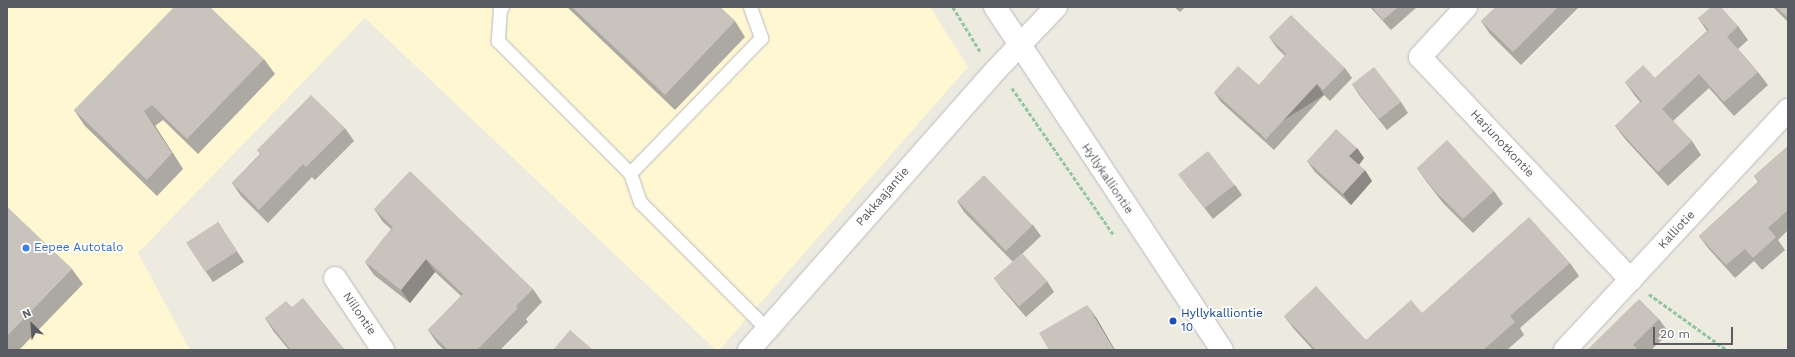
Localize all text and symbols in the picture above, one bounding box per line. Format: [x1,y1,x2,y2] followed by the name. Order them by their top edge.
[1467,107,1537,181] street label: Harjunotkontie
[1078,141,1136,217] street label: Hyllykalliontie
[853,164,913,230] street label: Pakkaajantie
[1656,208,1698,252] street label: Kalliotie
[34,241,124,255] place label: Eepee Autotalo
[21,243,31,253] marker: Eepee Autotalo
[339,290,379,338] street label: Niilontie
[12,305,52,345] north arrow
[20,306,33,321] text: N
[1181,307,1263,335] place label: Hyllykalliontie 10
[1168,316,1178,326] marker: Hyllykalliontie 10
[1655,319,1735,345] scale bar
[1660,327,1690,341] text: 20 m

